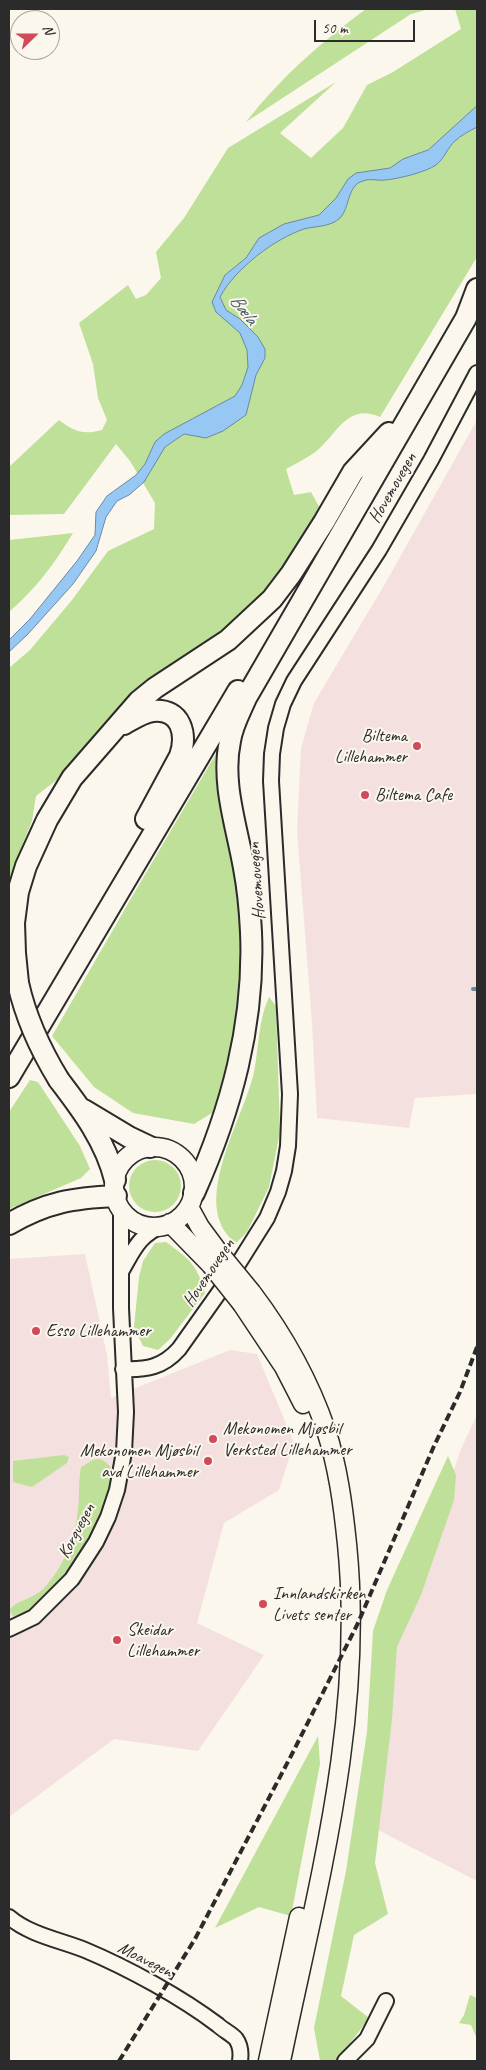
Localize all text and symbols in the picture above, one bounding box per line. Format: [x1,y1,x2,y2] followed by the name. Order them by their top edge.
[10,10,60,60] north arrow
[316,10,417,42] scale bar
[322,19,348,38] text: 50 m
[39,22,58,37] text: N
[224,290,262,330] water label: Bæla
[364,449,422,527] street label: Hovemovegen
[335,725,407,768] place label: Biltema Lillehammer
[411,740,423,752] marker: Biltema Lillehammer
[375,784,452,806] place label: Biltema Cafe
[359,789,371,801] marker: Biltema Cafe
[244,841,270,921] street label: Hovemovegen
[178,1235,240,1311] street label: Hovemovegen
[46,1320,151,1342] place label: Esso Lillehammer
[30,1325,42,1337] marker: Esso Lillehammer
[223,1418,352,1460] place label: Mekonomen Mjøsbil Verksted Lillehammer
[207,1433,219,1445] marker: Mekonomen Mjøsbil Verksted Lillehammer
[80,1440,198,1482] place label: Mekonomen Mjøsbil avd Lillehammer
[202,1455,214,1467] marker: Mekonomen Mjøsbil avd Lillehammer
[54,1500,100,1562] street label: Korgvegen
[273,1583,365,1626] place label: Innlandskirken Livets senter
[257,1598,269,1610] marker: Innlandskirken Livets senter
[127,1619,199,1662] place label: Skeidar Lillehammer
[111,1634,123,1646] marker: Skeidar Lillehammer
[114,1937,176,1983] street label: Moavegen

